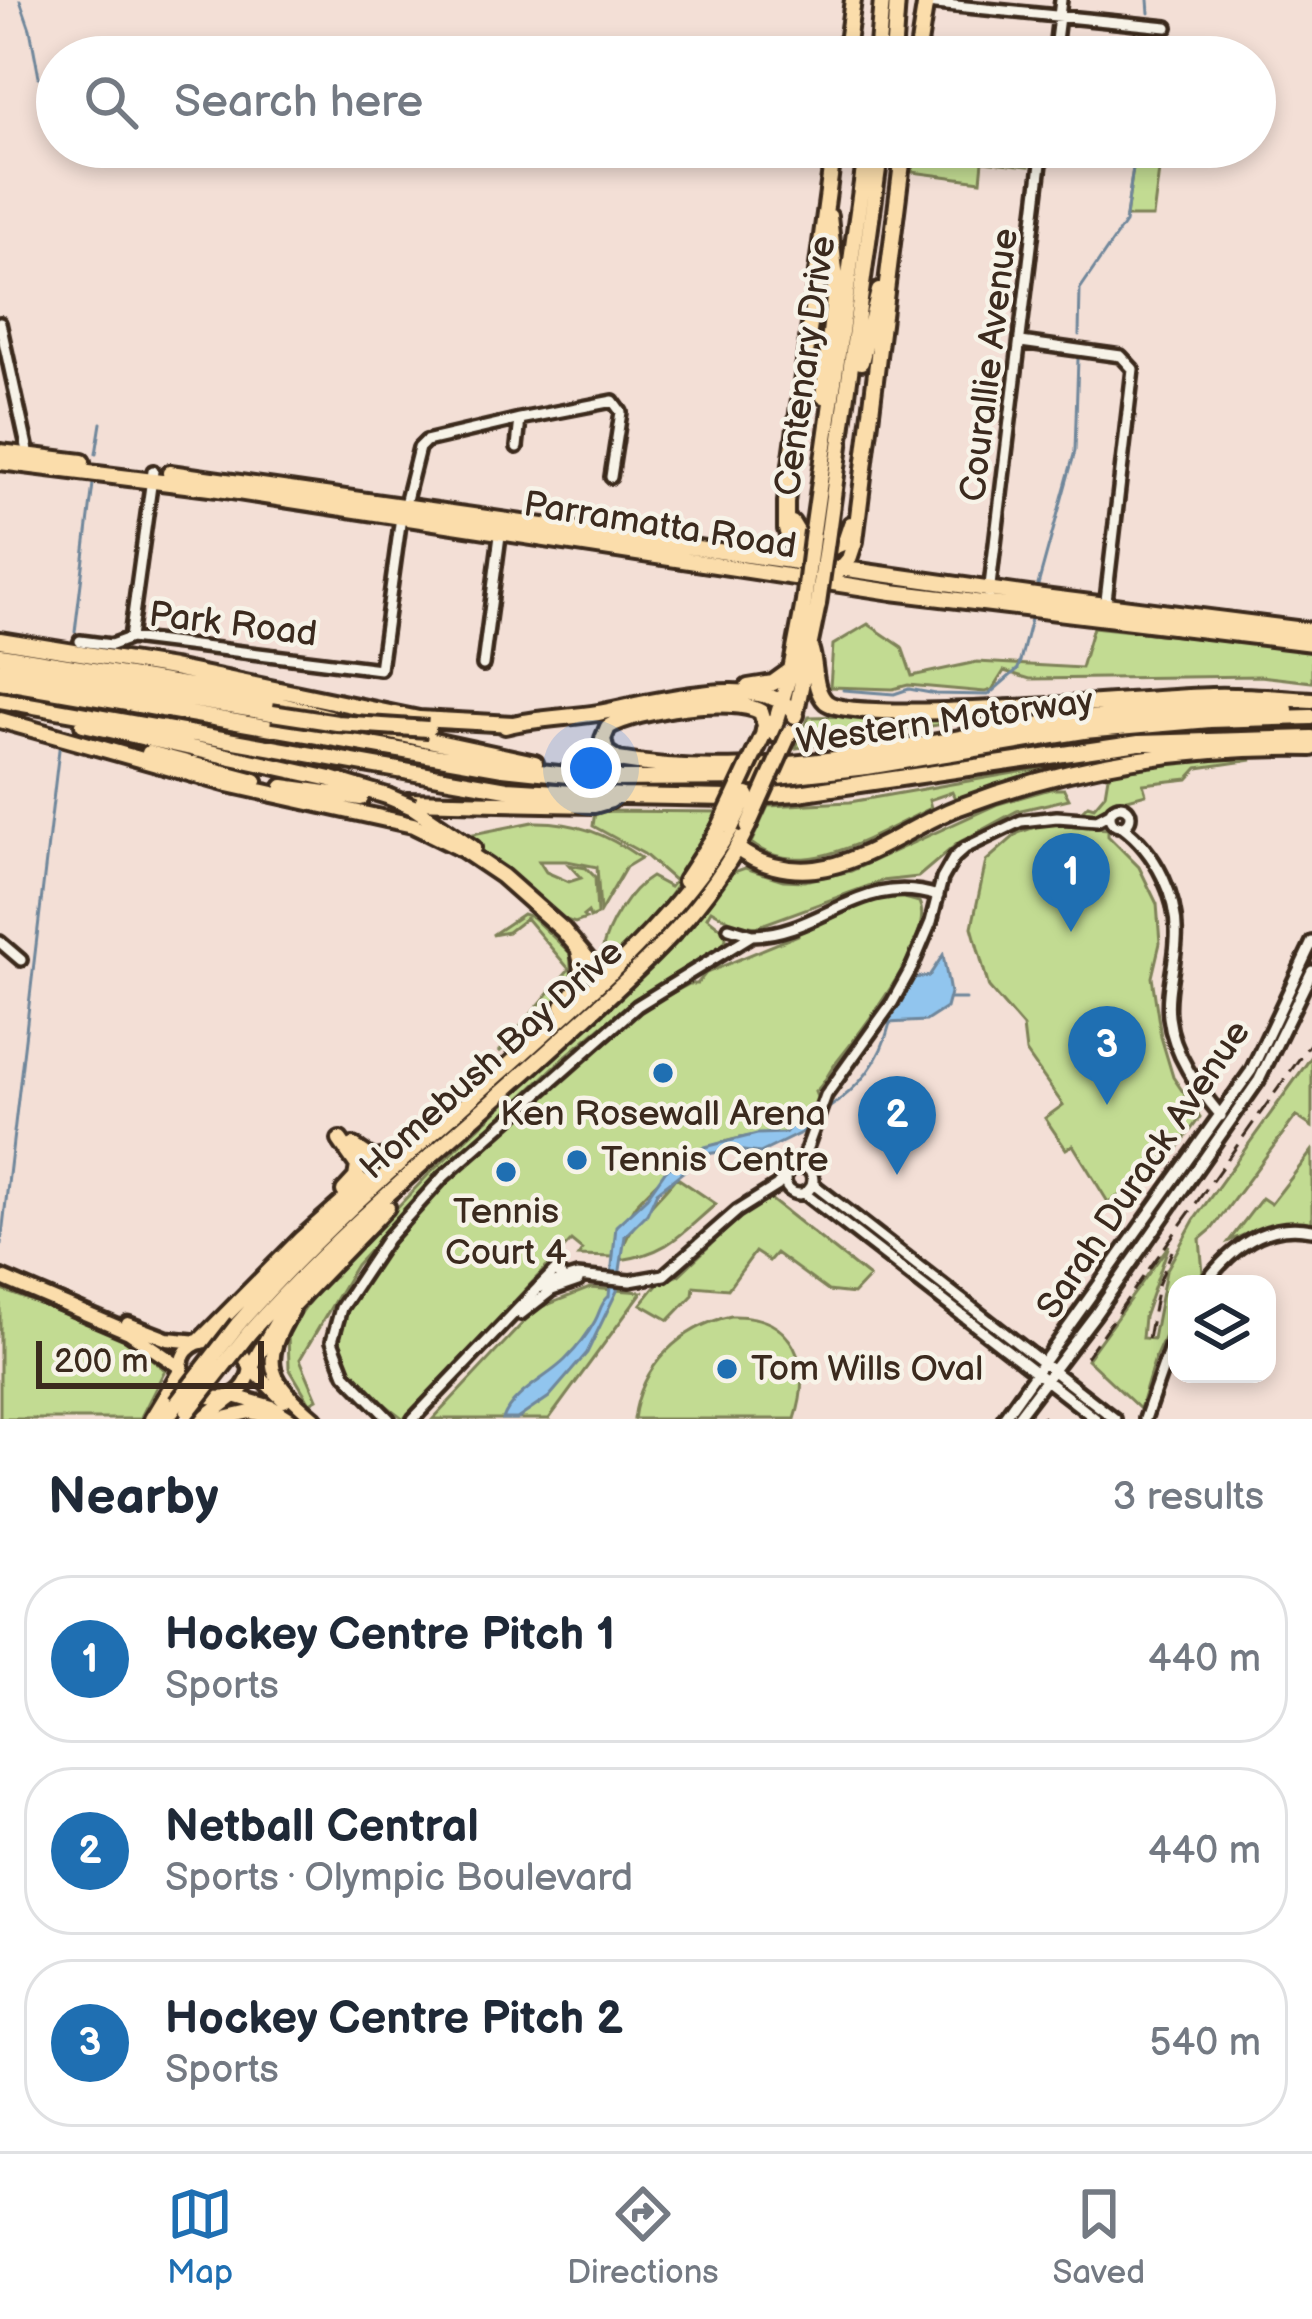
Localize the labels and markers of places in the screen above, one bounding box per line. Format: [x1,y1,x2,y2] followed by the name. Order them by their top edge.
[1032,833,1110,932] pin: 1
[1068,1006,1146,1105] pin: 3
[650,1060,676,1086] marker: Ken Rosewall Arena
[858,1076,936,1175] pin: 2
[500,1093,826,1136] place label: Ken Rosewall Arena
[601,1139,829,1182] place label: Tennis Centre
[564,1147,590,1173] marker: Tennis Centre
[493,1159,519,1185] marker: Tennis Court 4
[445,1191,567,1275] place label: Tennis Court 4
[751,1348,983,1391] place label: Tom Wills Oval
[714,1356,740,1382] marker: Tom Wills Oval

